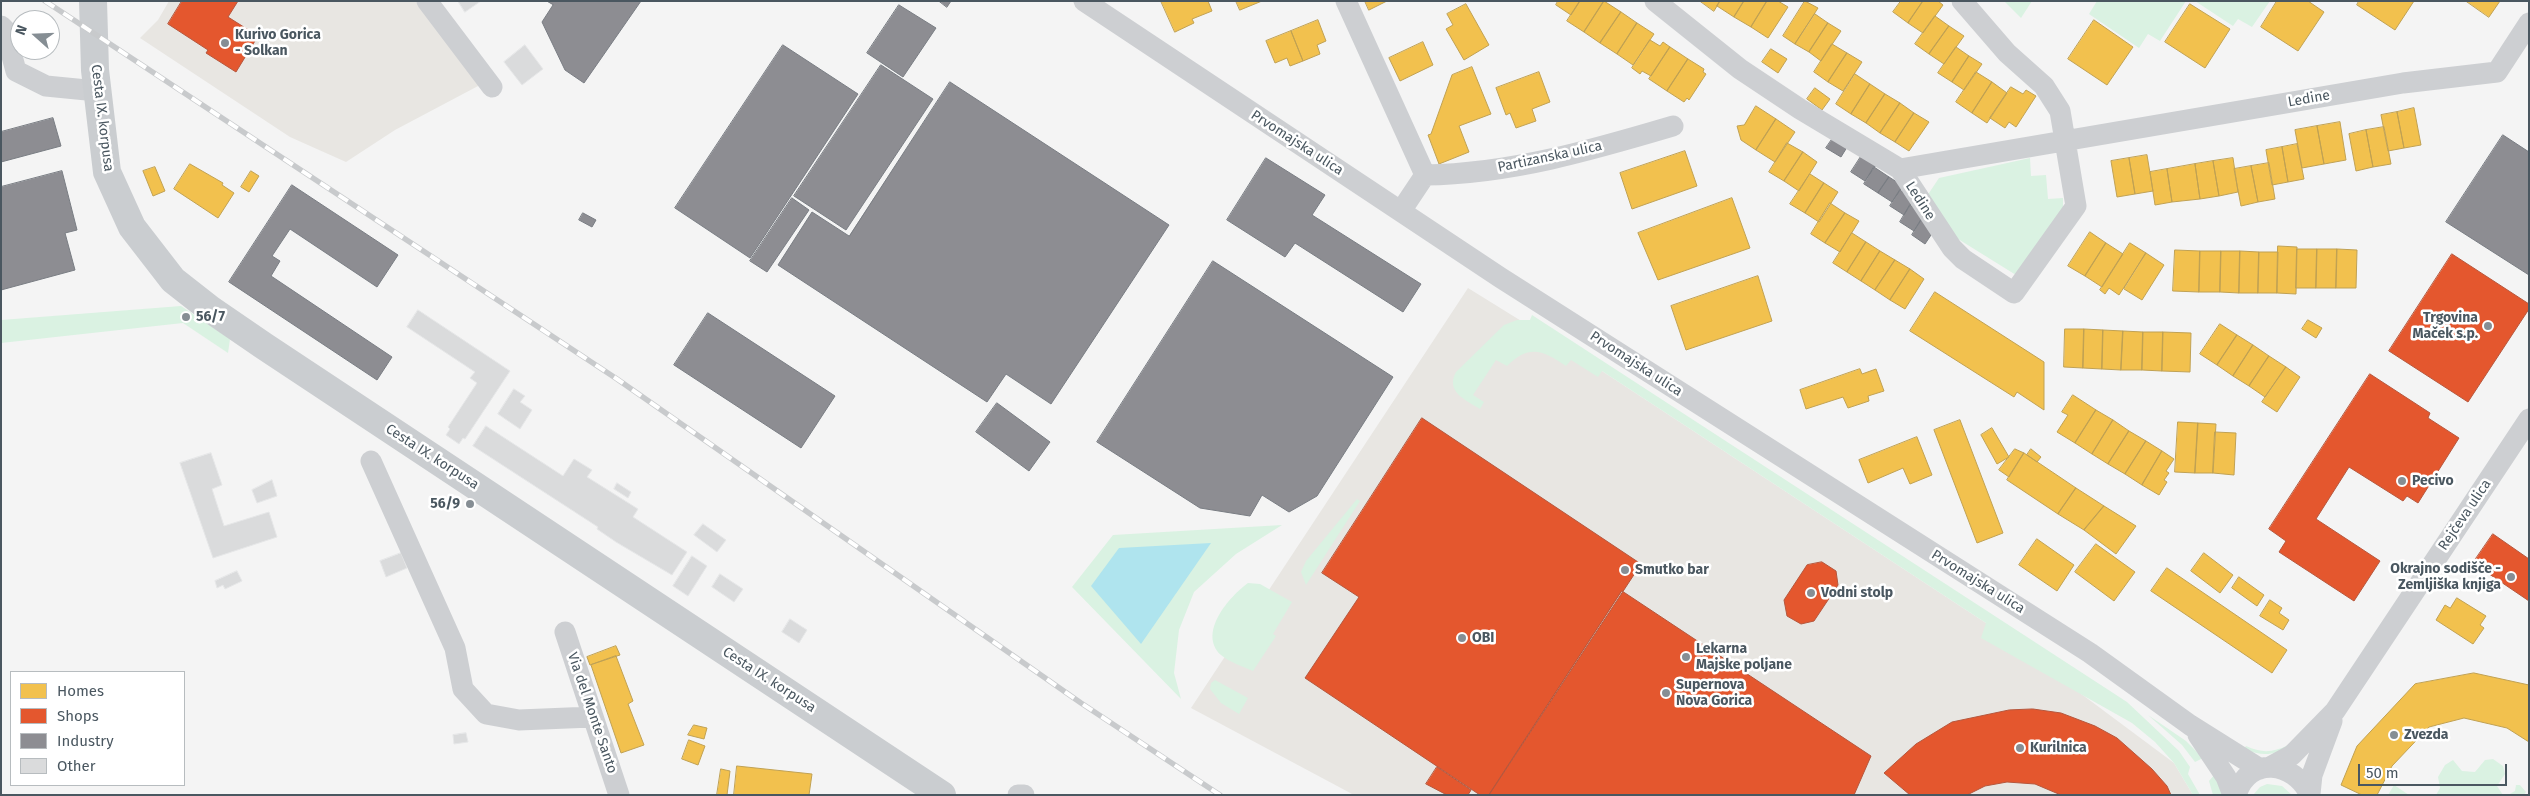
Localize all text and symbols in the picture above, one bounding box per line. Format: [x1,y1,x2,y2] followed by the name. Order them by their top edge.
[10,10,60,60] north arrow
[12,23,31,37] text: N
[235,27,321,59] place label: Kurivo Gorica - Solkan
[219,37,231,49] marker: Kurivo Gorica - Solkan
[87,63,117,173] street label: Cesta IX. korpusa
[2287,87,2331,111] street label: Ledine
[1248,107,1346,179] street label: Prvomajska ulica
[1496,138,1604,176] street label: Partizanska ulica
[1901,179,1939,223] street label: Ledine
[196,309,225,325] place label: 56/7
[2412,310,2478,342] place label: Trgovina Maček s.p.
[180,311,192,323] marker: 56/7
[2482,320,2494,332] marker: Trgovina Maček s.p.
[1587,328,1685,400] street label: Prvomajska ulica
[382,421,482,493] street label: Cesta IX. korpusa
[2412,473,2454,489] place label: Pecivo
[2396,475,2408,487] marker: Pecivo
[2435,476,2495,554] street label: Rejčeva ulica
[430,496,460,512] place label: 56/9
[464,498,476,510] marker: 56/9
[1928,547,2028,617] street label: Prvomajska ulica
[2390,561,2501,594] place label: Okrajno sodišče - Zemljiška knjiga
[1635,562,1709,578] place label: Smutko bar
[1619,564,1631,576] marker: Smutko bar
[2505,571,2517,583] marker: Okrajno sodišče - Zemljiška knjiga
[1821,585,1893,601] place label: Vodni stolp
[1805,587,1817,599] marker: Vodni stolp
[1472,630,1494,646] place label: OBI
[1456,632,1468,644] marker: OBI
[1696,641,1792,674] place label: Lekarna Majske poljane
[719,644,819,716] street label: Cesta IX. korpusa
[563,650,621,776] street label: Via del Monte Santo
[1680,651,1692,663] marker: Lekarna Majske poljane
[10,671,185,786] legend
[1676,677,1752,710] place label: Supernova Nova Gorica
[57,682,104,700] text: Homes
[1660,687,1672,699] marker: Supernova Nova Gorica
[57,707,99,725] text: Shops
[2404,727,2448,743] place label: Zvezda
[2388,729,2400,741] marker: Zvezda
[57,732,114,750] text: Industry
[2030,740,2087,756] place label: Kurilnica
[2014,742,2026,754] marker: Kurilnica
[2360,754,2509,786] scale bar
[57,757,96,775] text: Other
[2366,764,2399,782] text: 50 m

